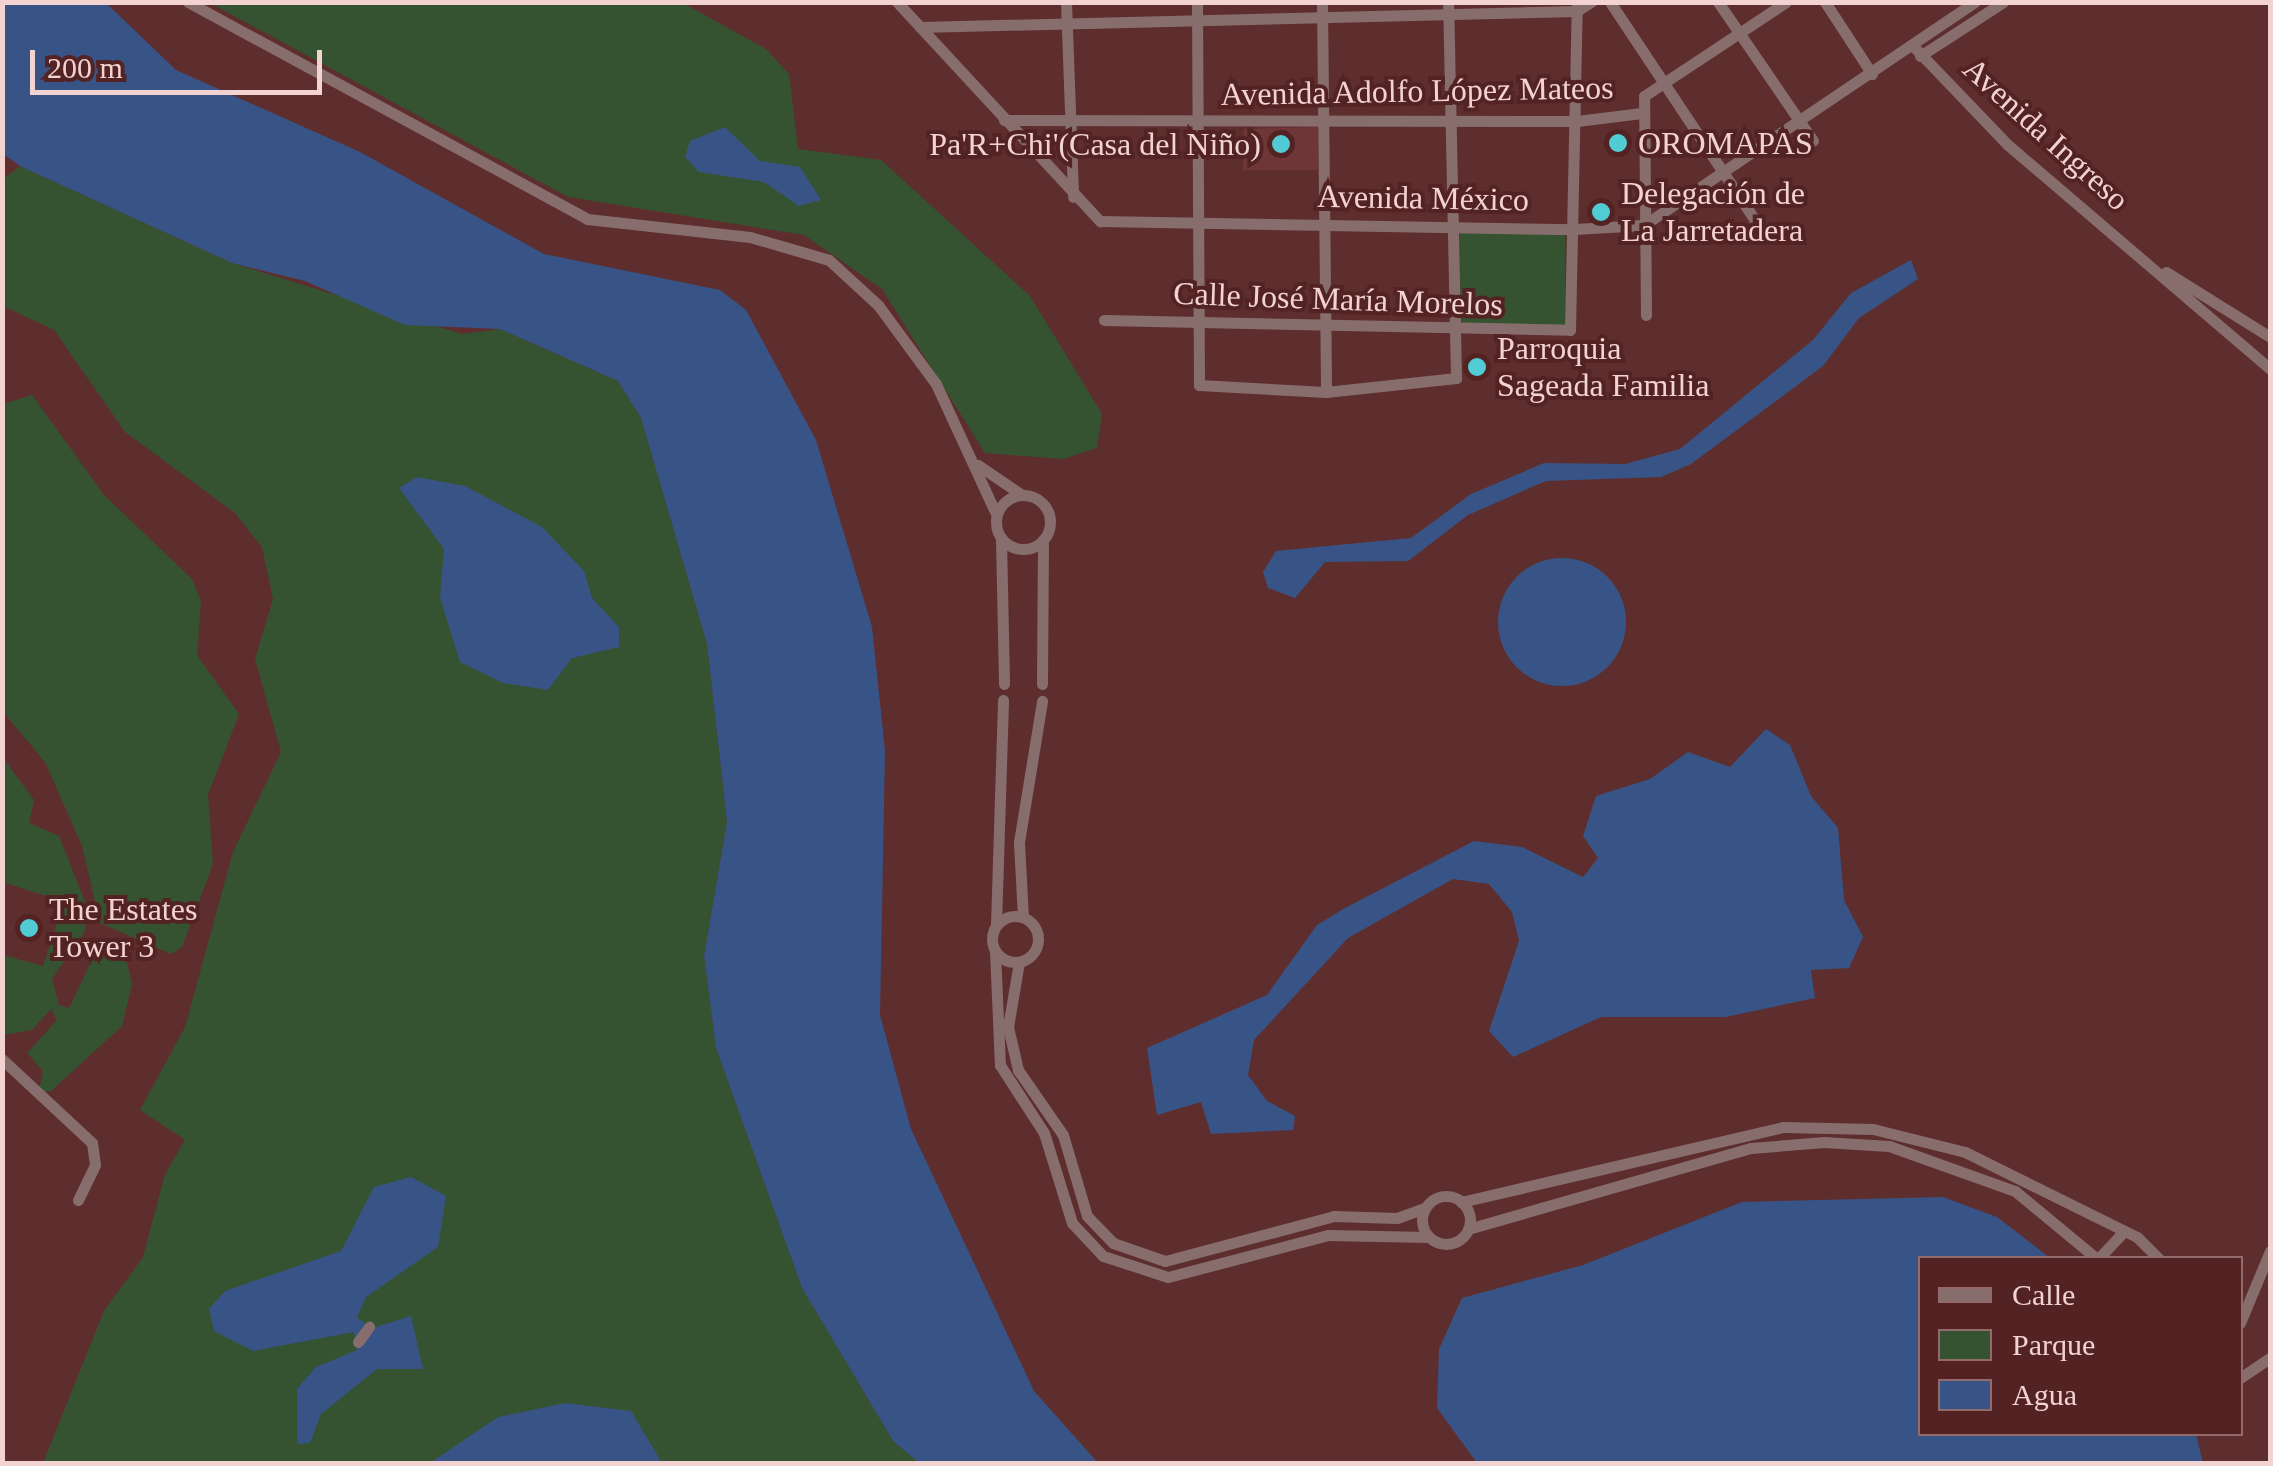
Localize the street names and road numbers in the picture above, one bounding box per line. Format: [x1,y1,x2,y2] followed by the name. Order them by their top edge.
[1955,49,2137,219] street label: Avenida Ingreso
[1219,68,1615,114] street label: Avenida Adolfo López Mateos
[1317,177,1529,219] street label: Avenida México
[1173,274,1503,324] street label: Calle José María Morelos

